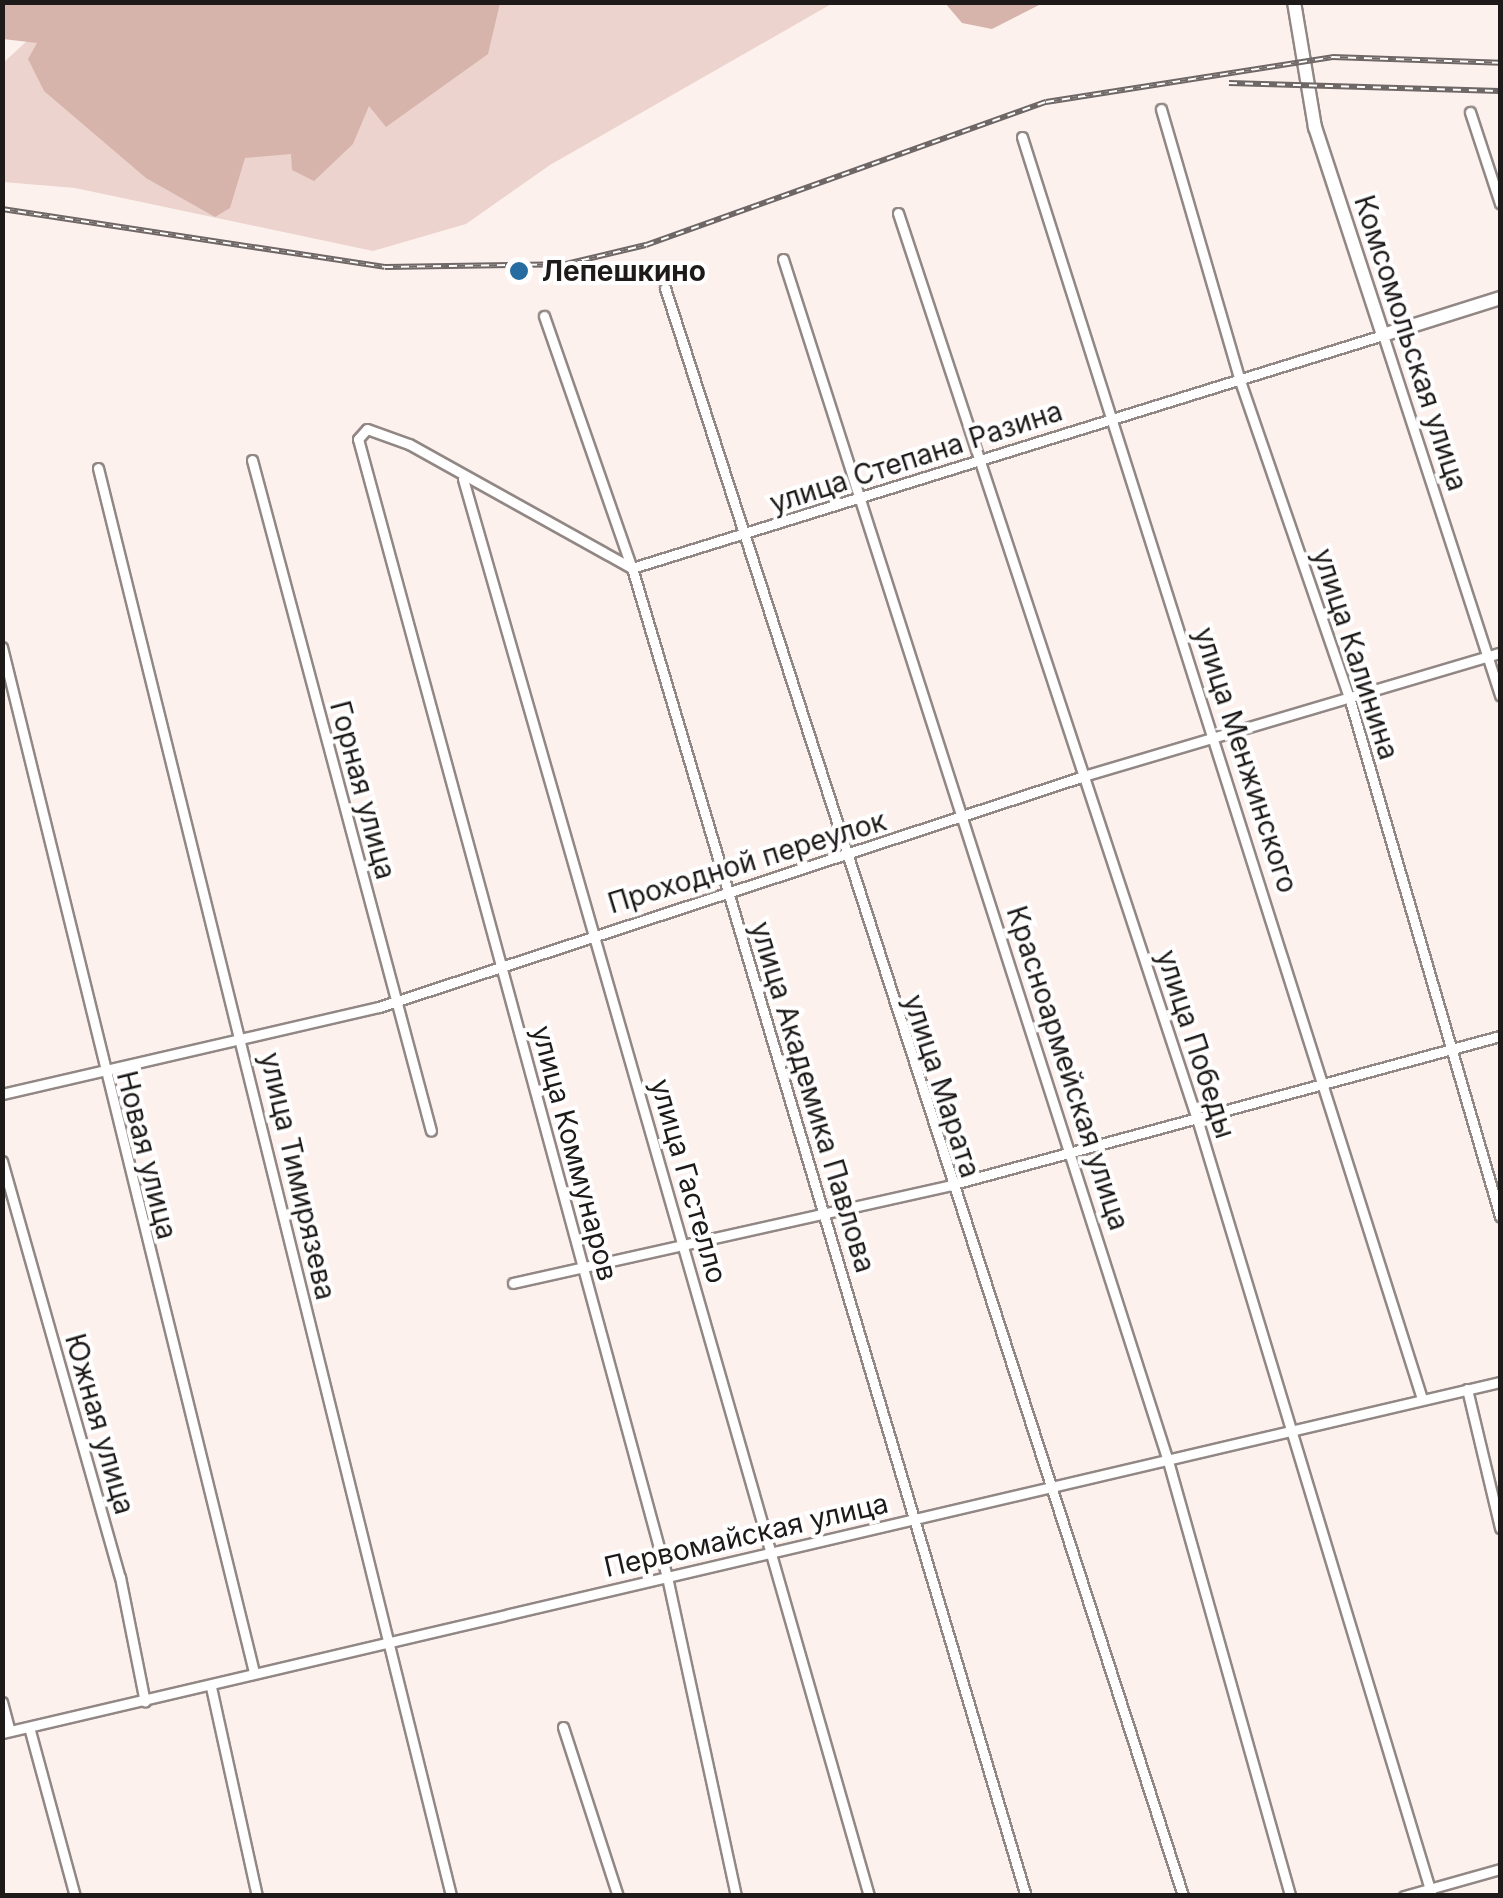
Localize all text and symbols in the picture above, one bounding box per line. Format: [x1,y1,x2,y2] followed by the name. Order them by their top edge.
[1347,191,1475,495] street label: Комсомольская улица
[542,254,706,288] place label: Лепешкино
[506,258,532,284] marker: Лепешкино
[766,394,1066,520] street label: улица Степана Разина
[1306,544,1406,764] street label: улица Калинина
[1187,623,1305,897] street label: улица Менжинского
[323,697,403,883] street label: Горная улица
[604,804,890,920] street label: Проходной переулок
[1000,902,1136,1234] street label: Красноармейская улица
[744,917,882,1277] street label: улица Академика Павлова
[1150,946,1242,1142] street label: улица Победы
[897,990,987,1182] street label: улица Марата
[525,1022,625,1284] street label: улица Коммунаров
[253,1049,343,1303] street label: улица Тимирязева
[110,1067,184,1243] street label: Новая улица
[644,1075,734,1287] street label: улица Гастелло
[58,1330,142,1518] street label: Южная улица
[601,1486,891,1584] street label: Первомайская улица

